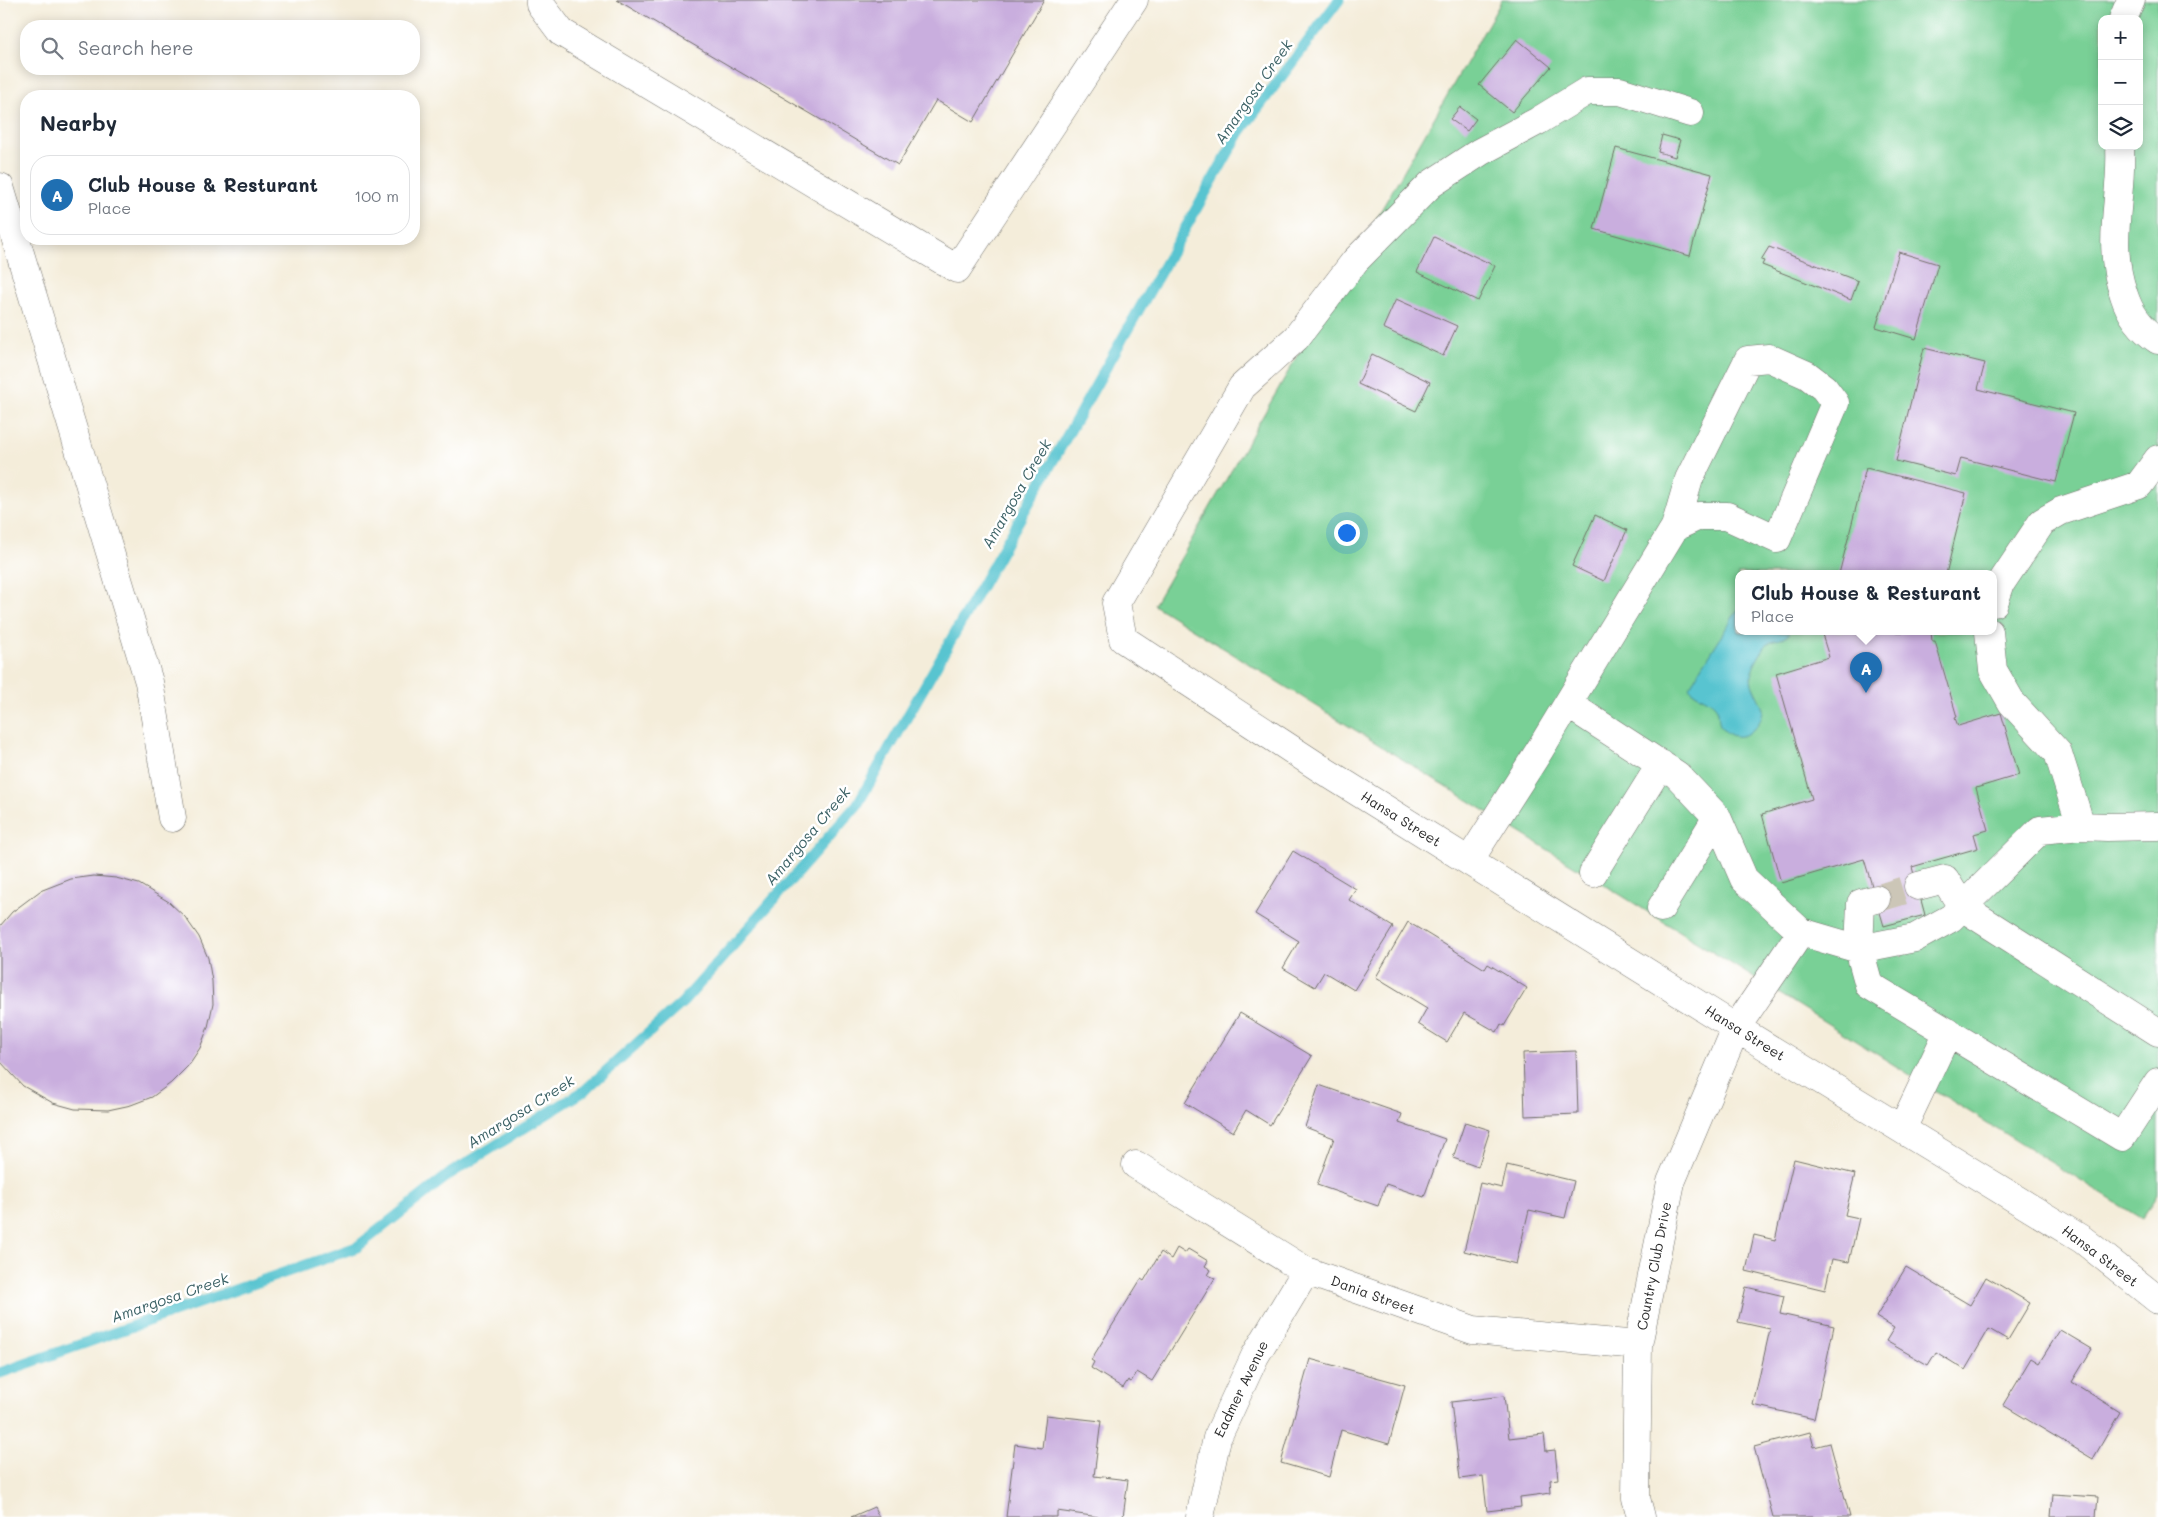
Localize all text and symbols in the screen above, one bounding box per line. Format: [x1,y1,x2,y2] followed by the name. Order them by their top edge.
[2098,15,2143,150] map controls
[2098,15,2143,60] button: +
[20,20,420,75] search box
[38,34,66,62] icon: search
[1210,34,1297,148] water label: Amargosa Creek
[78,35,194,60] text: Search here
[2098,60,2143,105] button: −
[2098,105,2143,150] button: layers
[40,109,117,136] text: Nearby
[88,172,318,197] text: Club House & Resturant
[51,185,63,206] text: A
[354,185,399,206] text: 100 m
[88,197,131,218] text: Place
[977,434,1056,552] water label: Amargosa Creek
[1334,520,1360,546] your location
[1735,570,1997,635] popup
[1751,580,1981,605] text: Club House & Resturant
[1751,605,1794,626] text: Place
[1850,652,1882,693] pin: A
[760,781,855,889] water label: Amargosa Creek
[1358,786,1445,851] street label: Hansa Street
[1702,1000,1789,1065] street label: Hansa Street
[463,1070,579,1152] water label: Amargosa Creek
[1632,1200,1675,1332] street label: Country Club Drive
[2058,1221,2142,1291] street label: Hansa Street
[108,1267,232,1327] water label: Amargosa Creek
[1329,1271,1418,1319] street label: Dania Street
[1209,1337,1272,1440] street label: Eadmer Avenue

